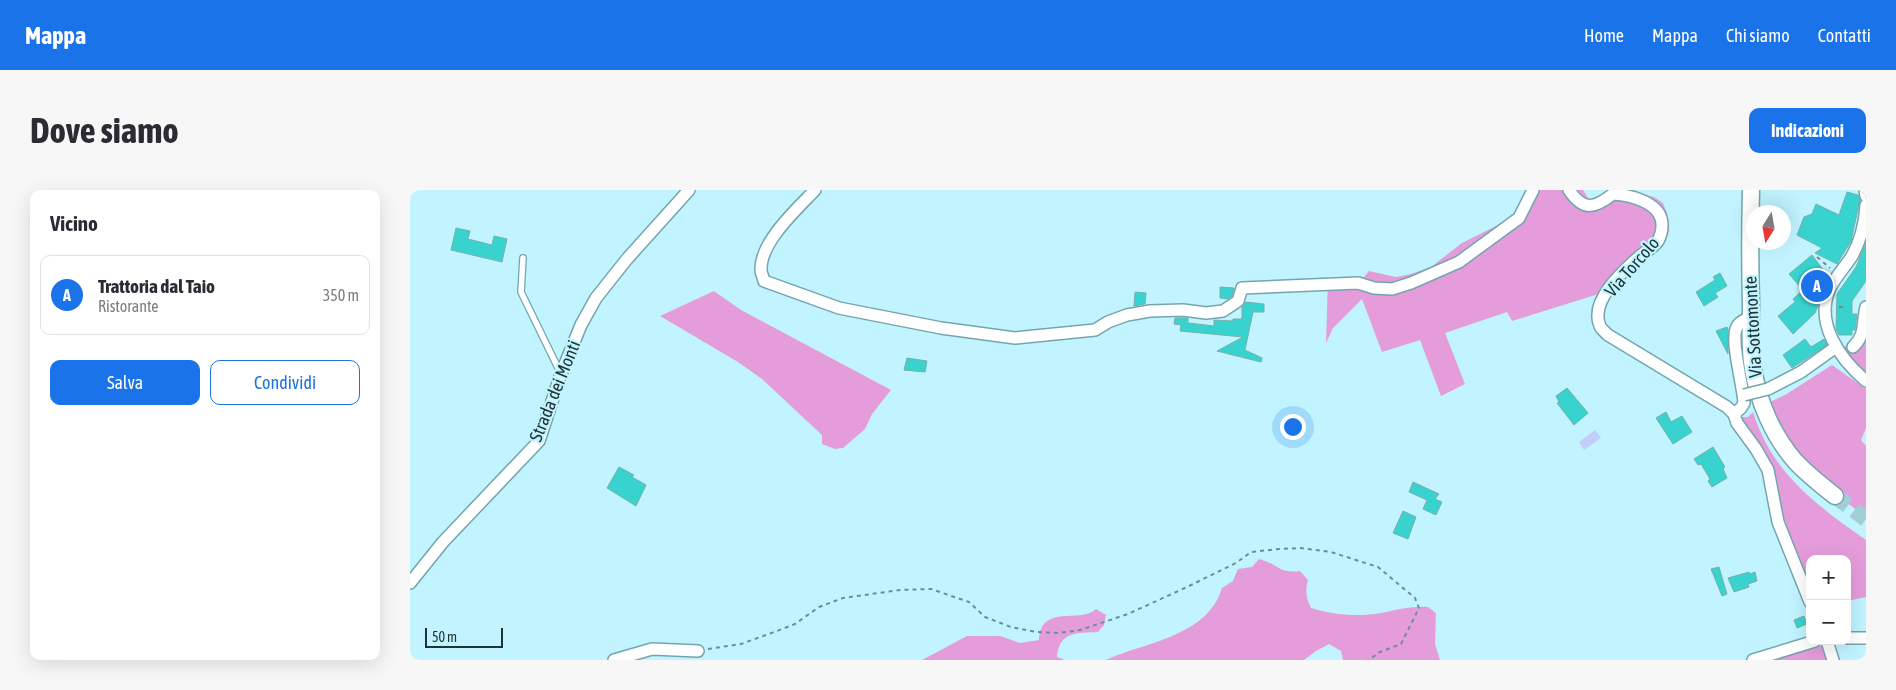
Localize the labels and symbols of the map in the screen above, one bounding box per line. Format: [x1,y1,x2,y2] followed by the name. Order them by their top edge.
[1746,205,1791,250] north arrow
[1600,232,1663,301] street label: Via Torcolo
[1801,267,1833,305] pin: A
[1739,276,1766,378] street label: Via Sottomonte
[525,337,584,445] street label: Strada dei Monti
[1280,414,1306,440] your location
[425,625,502,648] scale bar

